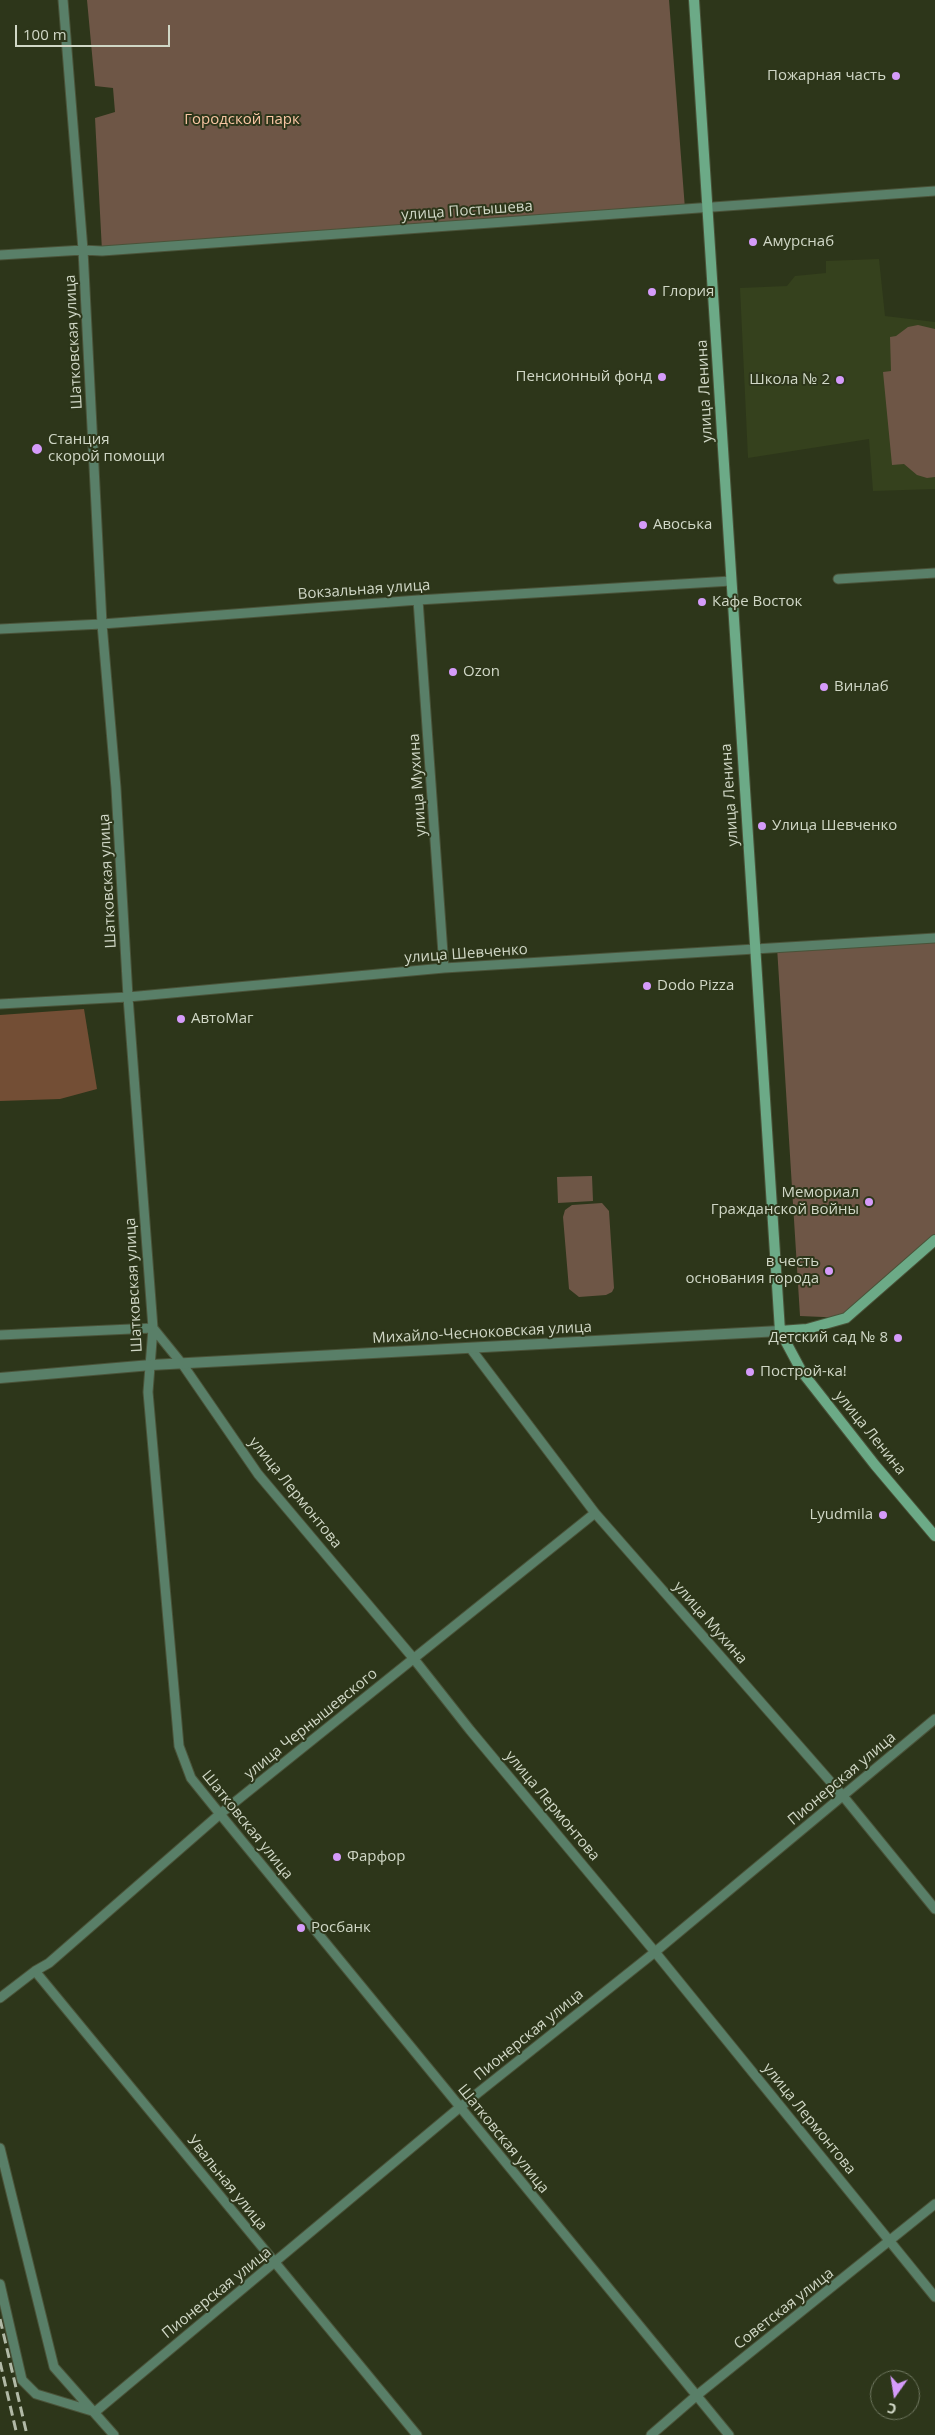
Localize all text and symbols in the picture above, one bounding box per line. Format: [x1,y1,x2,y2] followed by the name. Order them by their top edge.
[18,15,172,47] scale bar
[23,24,67,44] text: 100 m
[767,67,886,85] place label: Пожарная часть
[890,70,902,82] marker: Пожарная часть
[184,111,300,129] park label: Городской парк
[401,197,533,225] street label: улица Постышева
[763,233,834,251] place label: Амурснаб
[747,236,759,248] marker: Амурснаб
[61,274,87,410] street label: Шатковская улица
[662,283,714,301] place label: Глория
[646,286,658,298] marker: Глория
[693,339,717,443] street label: улица Ленина
[516,368,652,386] place label: Пенсионный фонд
[656,371,668,383] marker: Пенсионный фонд
[749,371,830,389] place label: Школа № 2
[834,374,846,386] marker: Школа № 2
[48,431,165,466] place label: Станция скорой помощи
[30,442,44,456] marker: Станция скорой помощи
[653,516,712,534] place label: Авоська
[637,519,649,531] marker: Авоська
[297,576,431,604] street label: Вокзальная улица
[712,593,802,611] place label: Кафе Восток
[696,596,708,608] marker: Кафе Восток
[463,663,500,681] place label: Ozon
[447,666,459,678] marker: Ozon
[834,678,889,696] place label: Винлаб
[818,681,830,693] marker: Винлаб
[405,733,431,837] street label: улица Мухина
[717,743,743,847] street label: улица Ленина
[95,813,121,949] street label: Шатковская улица
[772,817,897,835] place label: Улица Шевченко
[756,820,768,832] marker: Улица Шевченко
[404,941,528,967] street label: улица Шевченко
[657,977,734,995] place label: Dodo Pizza
[641,980,653,992] marker: Dodo Pizza
[191,1010,253,1028] place label: АвтоМаг
[175,1013,187,1025] marker: АвтоМаг
[711,1184,859,1219] place label: Мемориал Гражданской войны
[863,1196,875,1208] marker: Мемориал Гражданской войны
[121,1217,147,1353] street label: Шатковская улица
[685,1253,819,1288] place label: в честь основания города
[823,1265,835,1277] marker: в честь основания города
[372,1318,592,1348] street label: Михайло-Чесноковская улица
[769,1329,888,1347] place label: Детский сад № 8
[892,1332,904,1344] marker: Детский сад № 8
[760,1363,847,1381] place label: Построй-ка!
[744,1366,756,1378] marker: Построй-ка!
[831,1387,909,1479] street label: улица Ленина
[245,1434,345,1552] street label: улица Лермонтова
[809,1506,873,1524] place label: Lyudmila
[877,1509,889,1521] marker: Lyudmila
[669,1578,751,1668] street label: улица Мухина
[241,1665,381,1783] street label: улица Чернышевского
[784,1729,900,1829] street label: Пионерская улица
[501,1747,603,1865] street label: улица Лермонтова
[197,1767,297,1883] street label: Шатковская улица
[347,1848,405,1866] place label: Фарфор
[331,1851,343,1863] marker: Фарфор
[311,1919,371,1937] place label: Росбанк
[295,1922,307,1934] marker: Росбанк
[471,1985,587,2085] street label: Пионерская улица
[759,2060,859,2178] street label: улица Лермонтова
[453,2081,553,2197] street label: Шатковская улица
[183,2132,271,2234] street label: Увальная улица
[159,2243,275,2343] street label: Пионерская улица
[731,2265,837,2353] street label: Советская улица
[870,2370,920,2420] north arrow
[885,2399,898,2419] text: С

